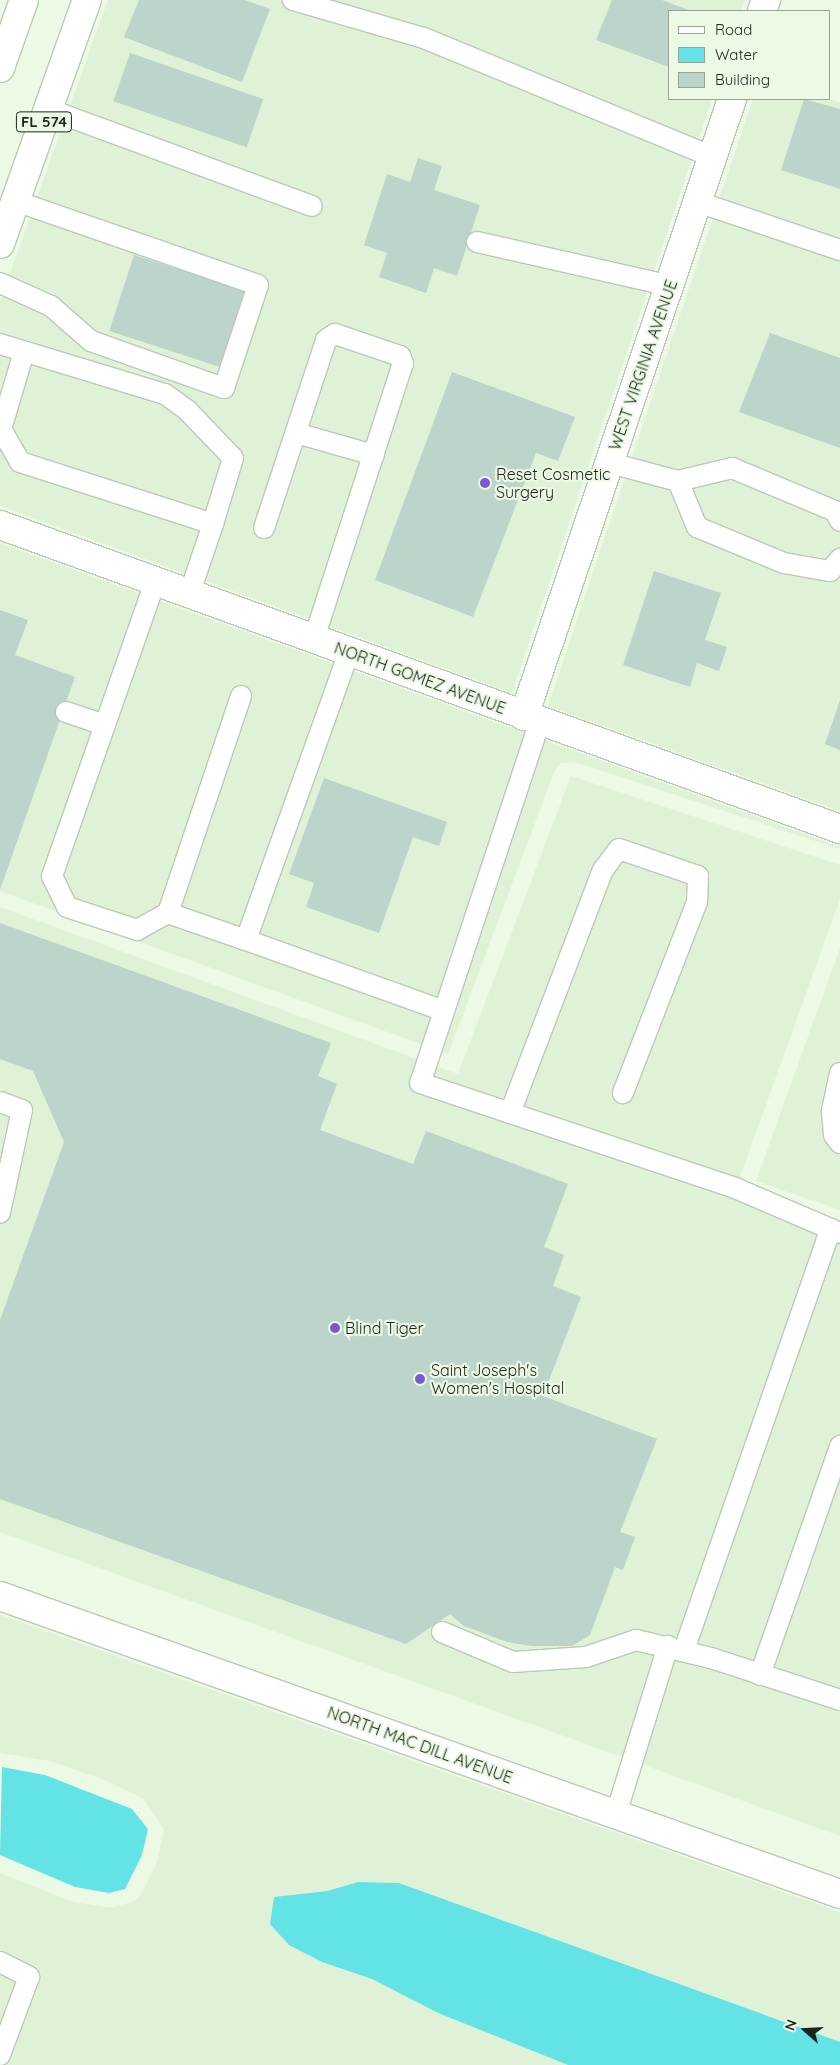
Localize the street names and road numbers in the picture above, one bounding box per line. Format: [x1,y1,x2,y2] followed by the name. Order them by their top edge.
[15,110,73,134] road number: FL 574
[605,277,681,453] street label: WEST VIRGINIA AVENUE
[332,638,508,718] street label: NORTH GOMEZ AVENUE
[325,1702,515,1788] street label: NORTH MAC DILL AVENUE

